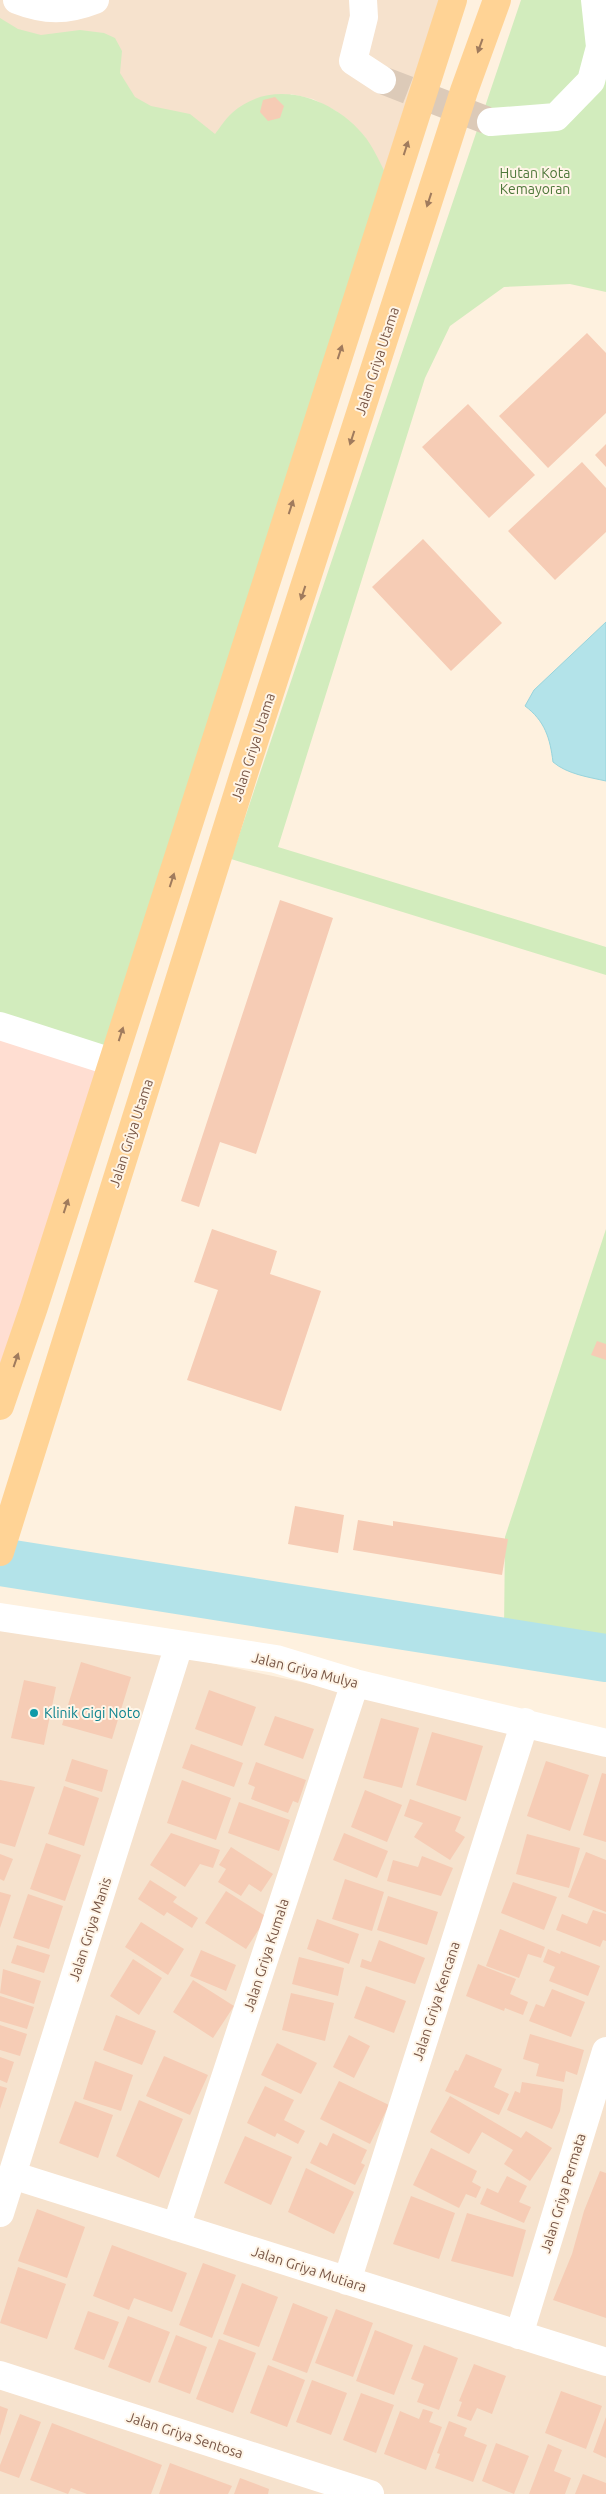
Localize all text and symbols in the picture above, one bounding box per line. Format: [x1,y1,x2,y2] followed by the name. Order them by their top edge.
[476,39,484,54] one-way arrow
[403,140,410,155] one-way arrow
[500,165,570,197] park label: Hutan Kota Kemayoran
[425,193,433,208] one-way arrow
[352,305,402,417] street label: Jalan Griya Utama
[337,345,344,360] one-way arrow
[348,431,356,446] one-way arrow
[287,499,295,514] one-way arrow
[298,585,306,600] one-way arrow
[228,691,278,803] street label: Jalan Griya Utama
[168,872,176,887] one-way arrow
[118,1026,126,1041] one-way arrow
[106,1077,156,1189] street label: Jalan Griya Utama
[63,1198,71,1213] one-way arrow
[12,1352,20,1367] one-way arrow
[250,1649,360,1691] street label: Jalan Griya Mulya
[44,1705,140,1721] place label: Klinik Gigi Noto
[28,1707,40,1719] marker: Klinik Gigi Noto
[66,1875,114,1983] street label: Jalan Griya Manis
[240,1896,292,2014] street label: Jalan Griya Kumala
[409,1939,463,2063] street label: Jalan Griya Kencana
[537,2131,589,2255] street label: Jalan Griya Permata
[249,2243,369,2295] street label: Jalan Griya Mutiara
[125,2409,245,2461] street label: Jalan Griya Sentosa

